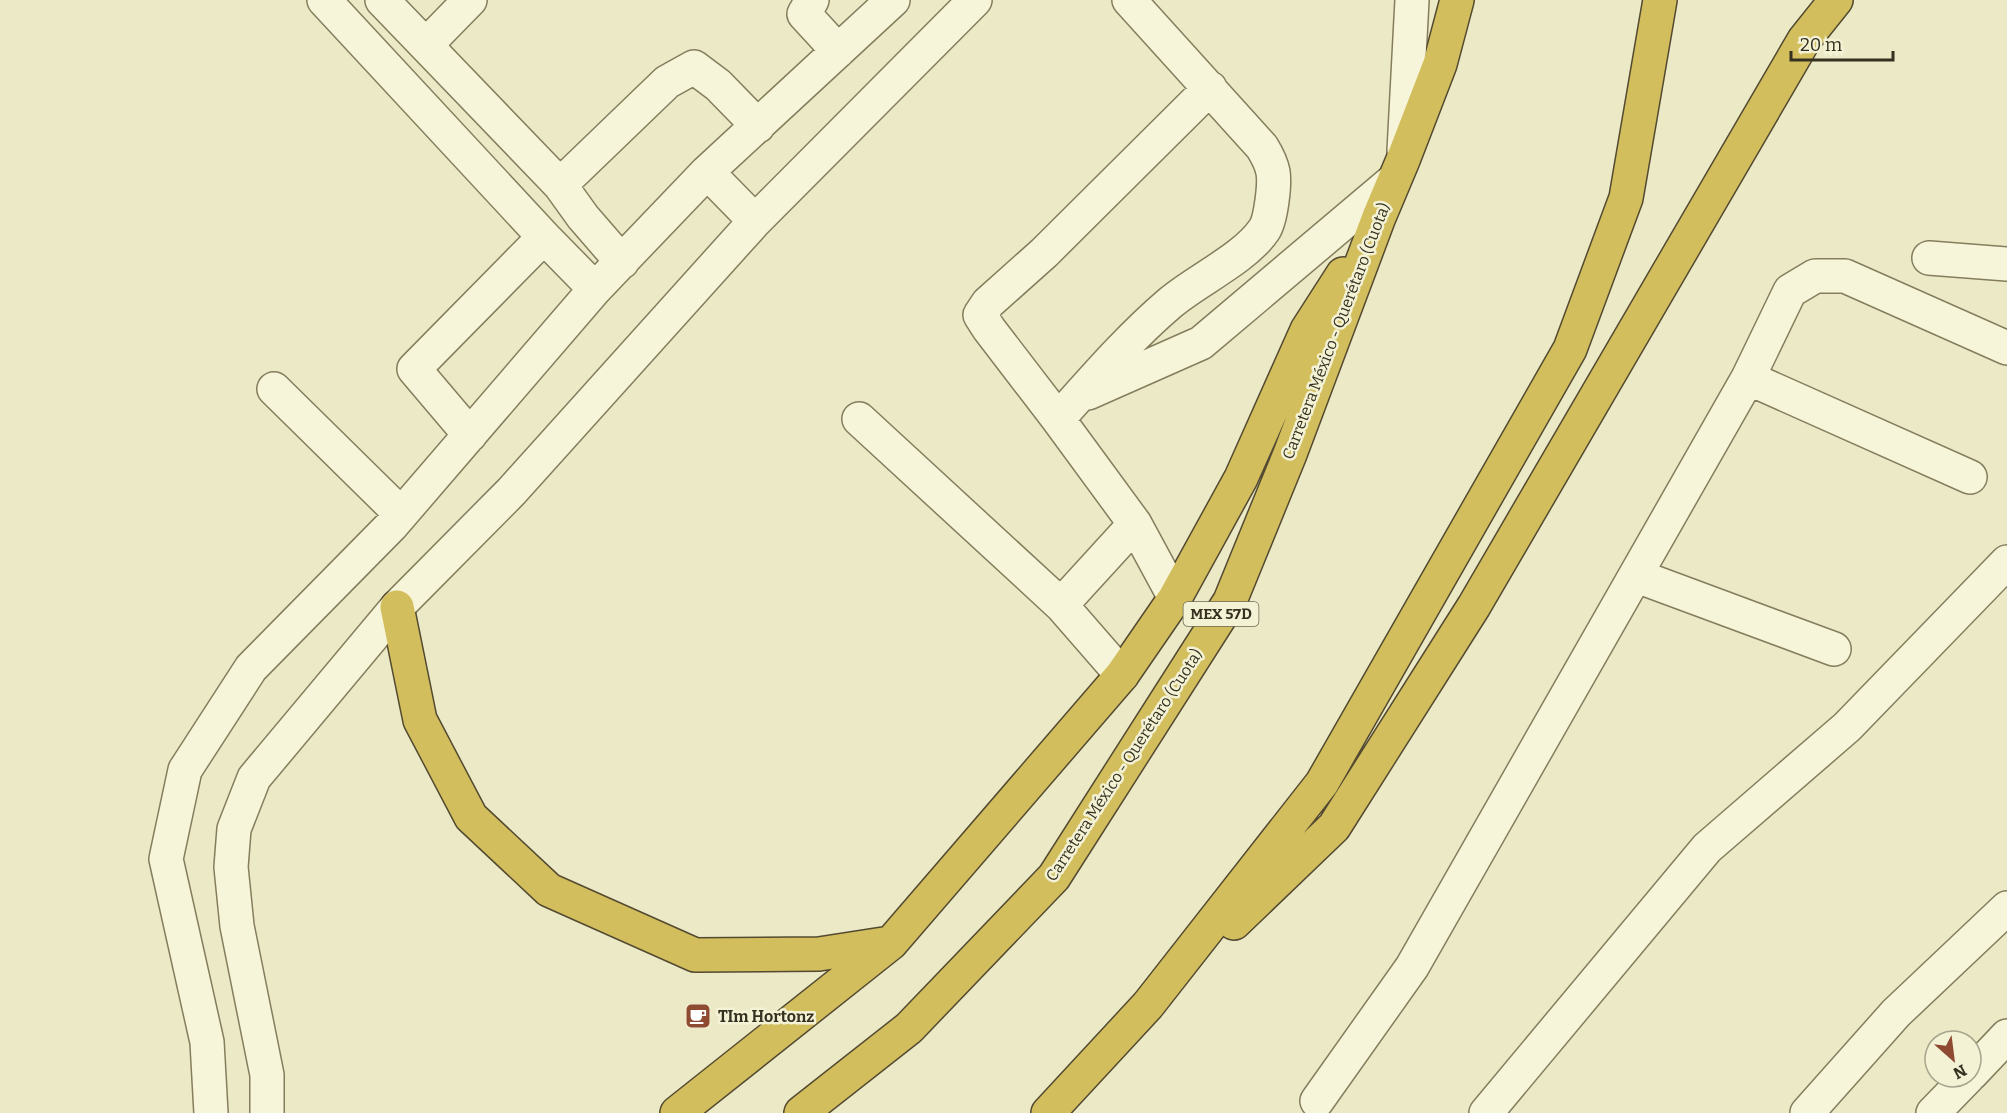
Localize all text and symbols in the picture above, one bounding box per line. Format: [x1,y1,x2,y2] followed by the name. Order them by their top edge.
[1791,24,1893,62] scale bar
[1800,34,1842,56] text: 20 m
[1278,200,1394,462] street label: Carretera México - Querétaro (Cuota)
[1184,602,1258,626] road number: MEX 57D
[1042,645,1206,885] street label: Carretera México - Querétaro (Cuota)
[683,1001,713,1031] cafe icon: TIm Hortonz
[718,1007,814,1026] place label: TIm Hortonz
[1923,1029,1983,1089] north arrow
[1950,1061,1970,1083] text: N

